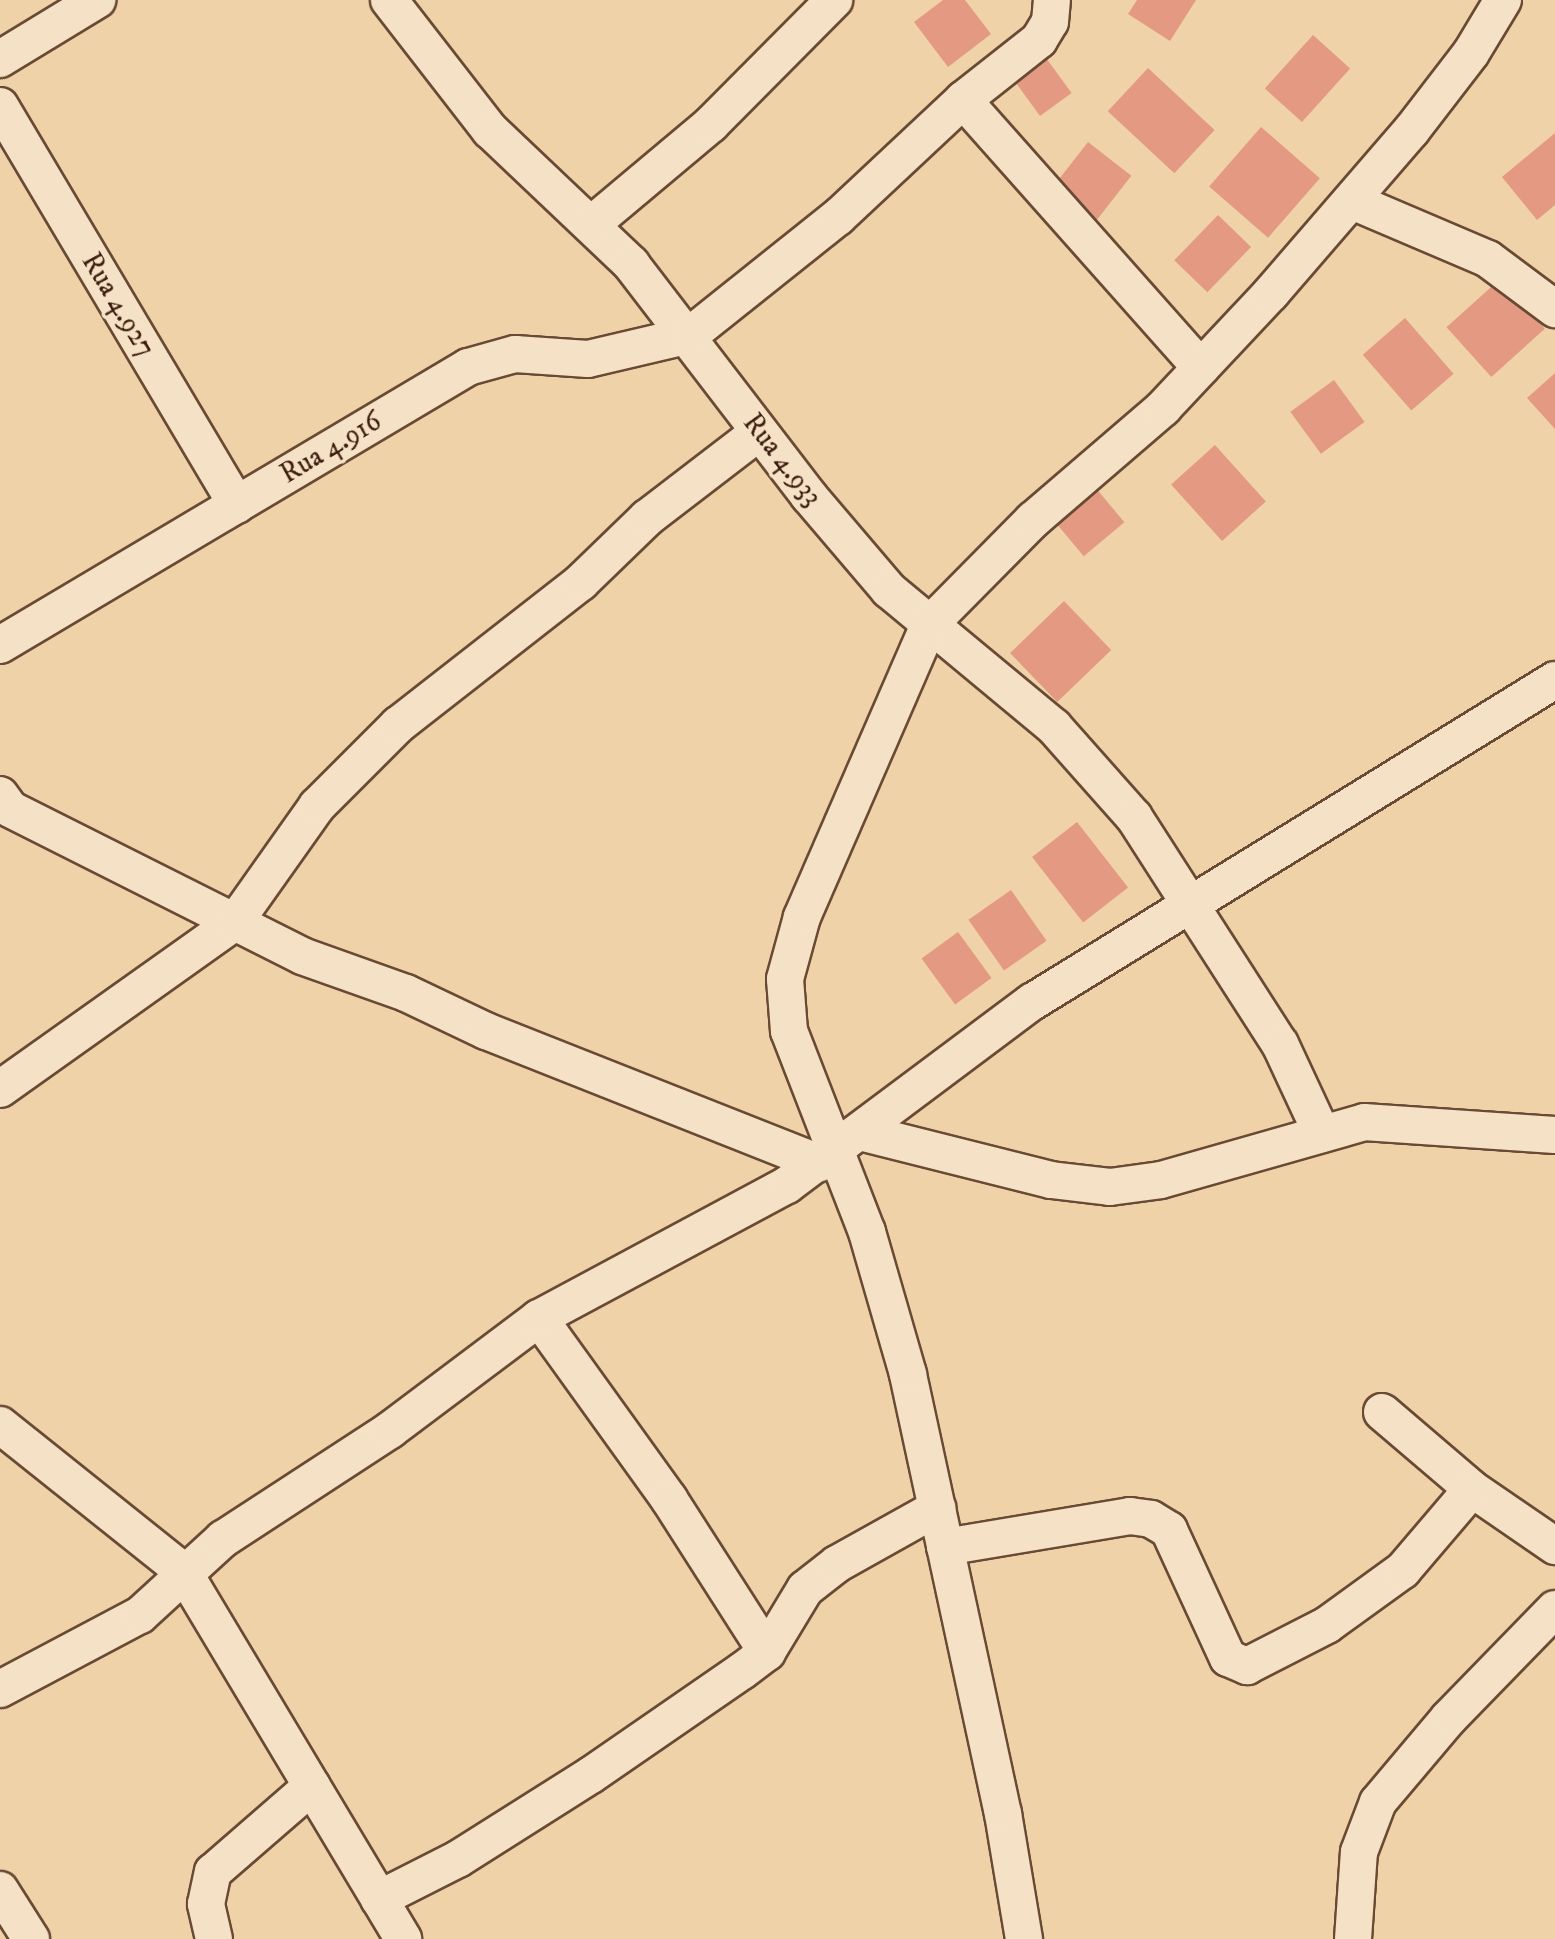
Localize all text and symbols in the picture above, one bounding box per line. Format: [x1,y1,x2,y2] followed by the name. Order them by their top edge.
[74,247,162,363] street label: Rua 4.927
[274,405,388,491] street label: Rua 4.916
[735,407,829,513] street label: Rua 4.933

